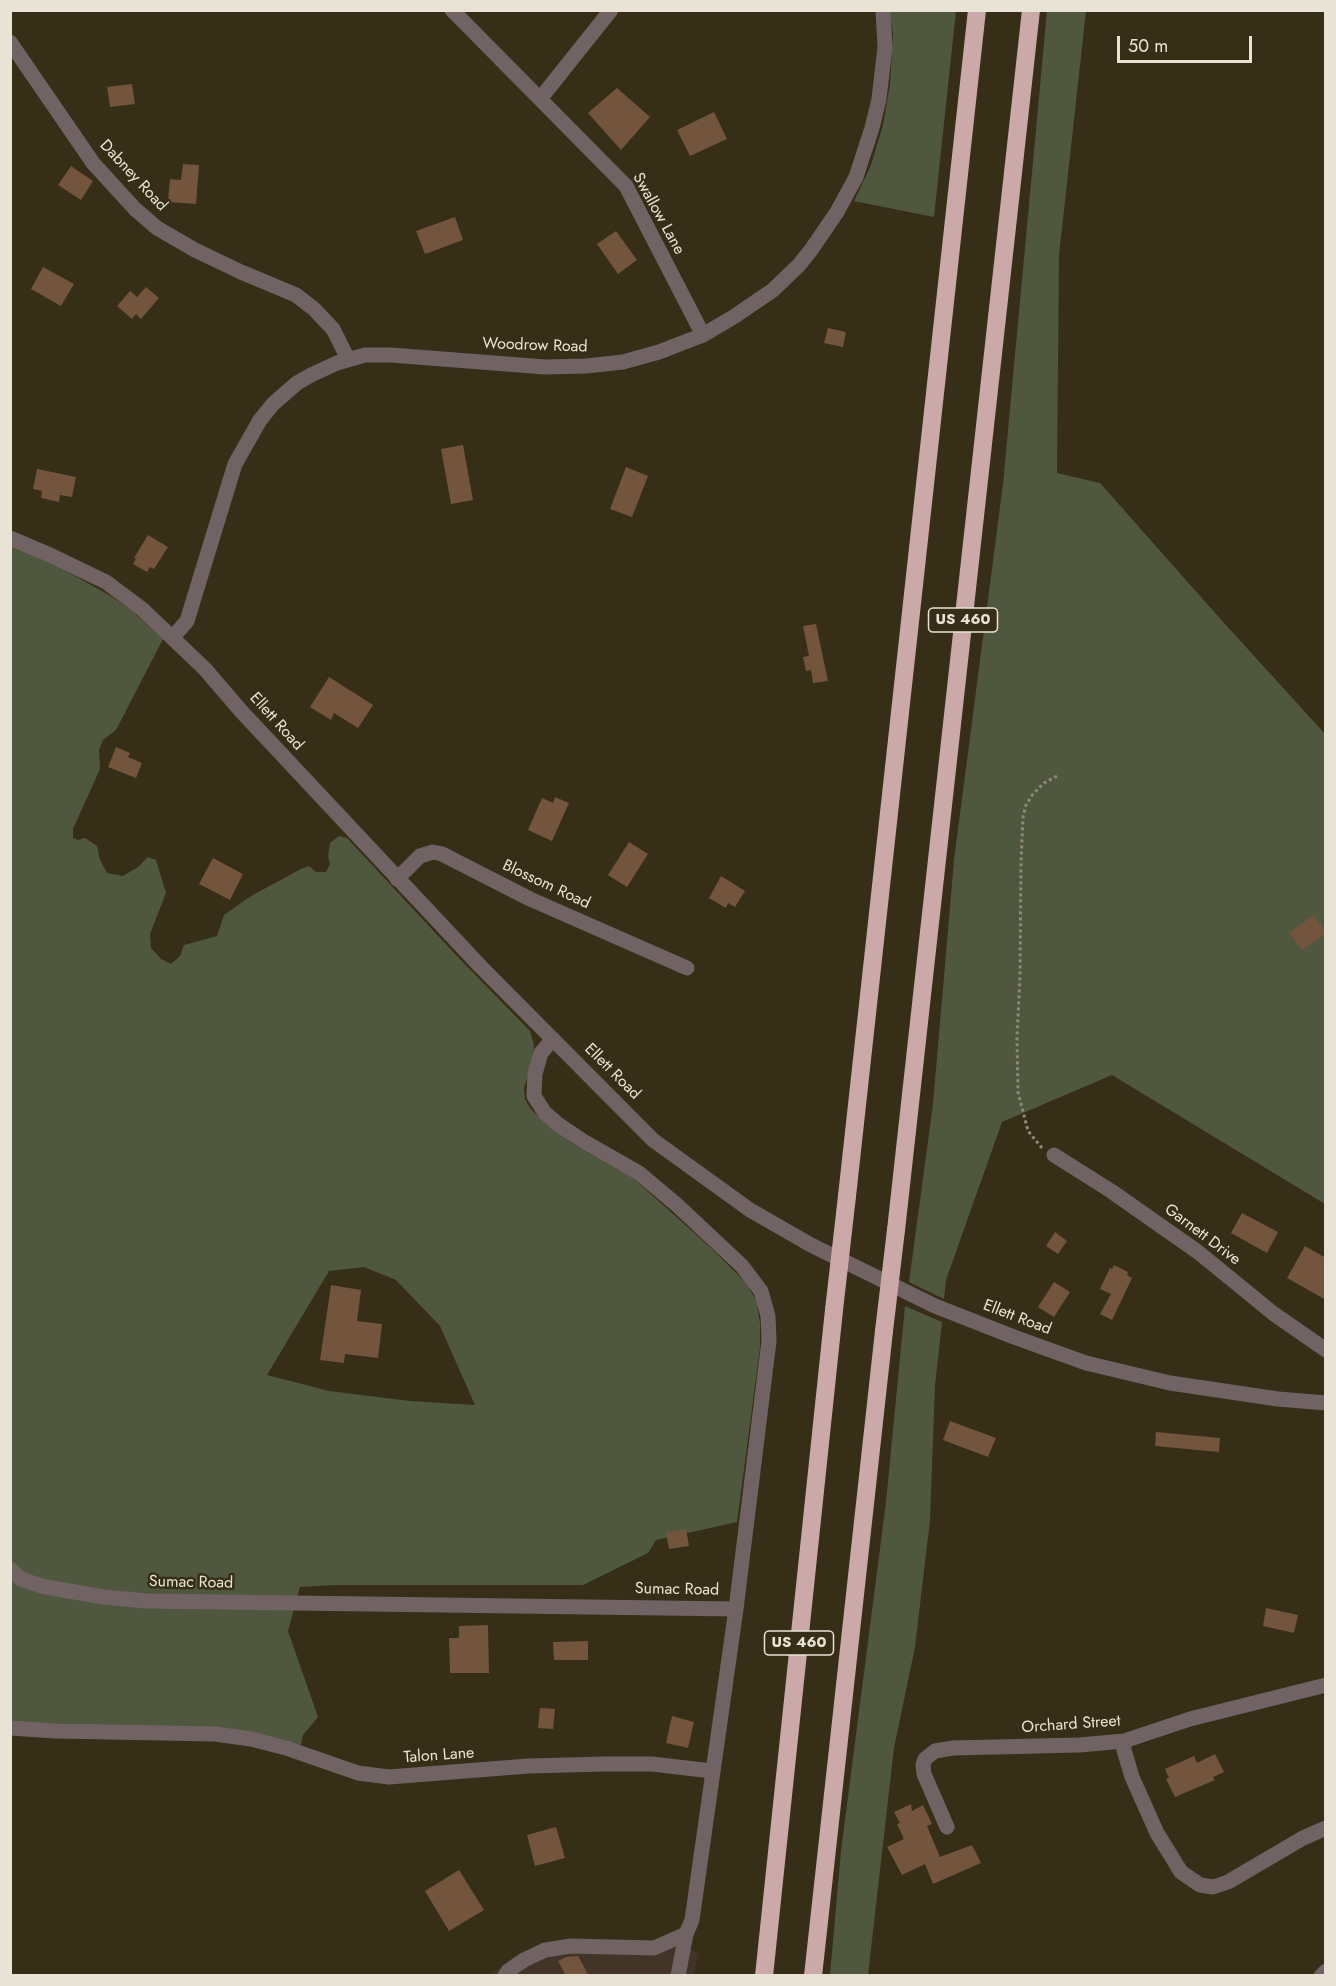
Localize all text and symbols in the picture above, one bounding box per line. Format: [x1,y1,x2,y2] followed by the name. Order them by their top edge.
[1120,24,1255,62] scale bar
[1128,33,1168,59] text: 50 m
[95,136,171,216] street label: Dabney Road
[628,170,688,258] street label: Swallow Lane
[482,335,588,357] street label: Woodrow Road
[928,608,998,632] road number: US 460
[245,689,307,755] street label: Ellett Road
[499,856,593,914] street label: Blossom Road
[580,1040,644,1104] street label: Ellett Road
[1160,1200,1244,1270] street label: Garnett Drive
[980,1296,1054,1340] street label: Ellett Road
[149,1573,233,1593] street label: Sumac Road
[635,1580,719,1600] street label: Sumac Road
[764,1631,834,1655] road number: US 460
[1021,1712,1121,1738] street label: Orchard Street
[403,1744,475,1768] street label: Talon Lane

